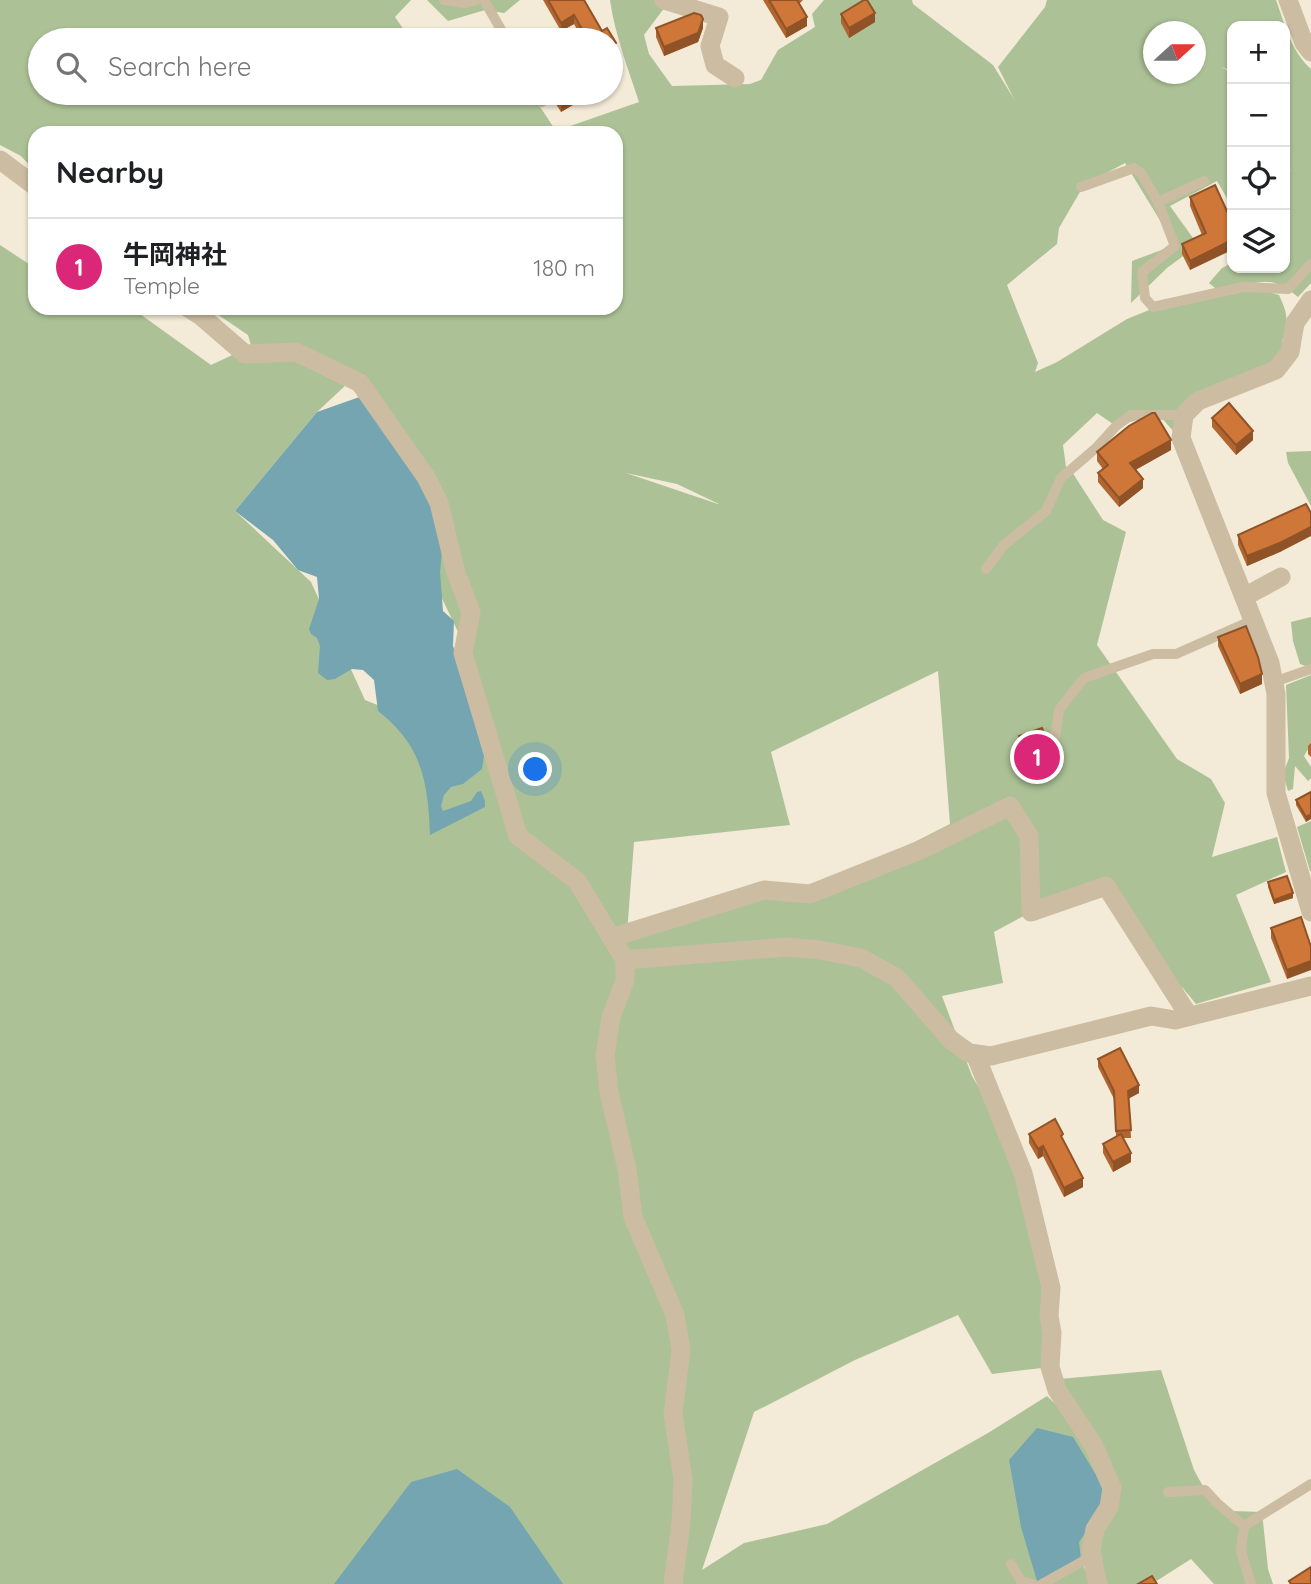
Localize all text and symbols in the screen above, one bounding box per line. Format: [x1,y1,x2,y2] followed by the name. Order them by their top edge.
[1143,21,1206,84] north arrow
[1227,21,1290,273] map controls
[1227,21,1290,84] button: +
[28,28,623,105] search box
[52,48,90,86] icon: search
[108,50,252,83] text: Search here
[1227,84,1290,147] button: −
[1227,147,1290,210] button: locate
[56,153,164,191] text: Nearby
[1227,210,1290,273] button: layers
[123,238,227,271] text: 牛岡神社
[75,253,83,282] text: 1
[533,253,595,282] text: 180 m
[123,271,200,300] text: Temple
[1014,731,1060,783] pin: 1
[518,752,552,786] your location

